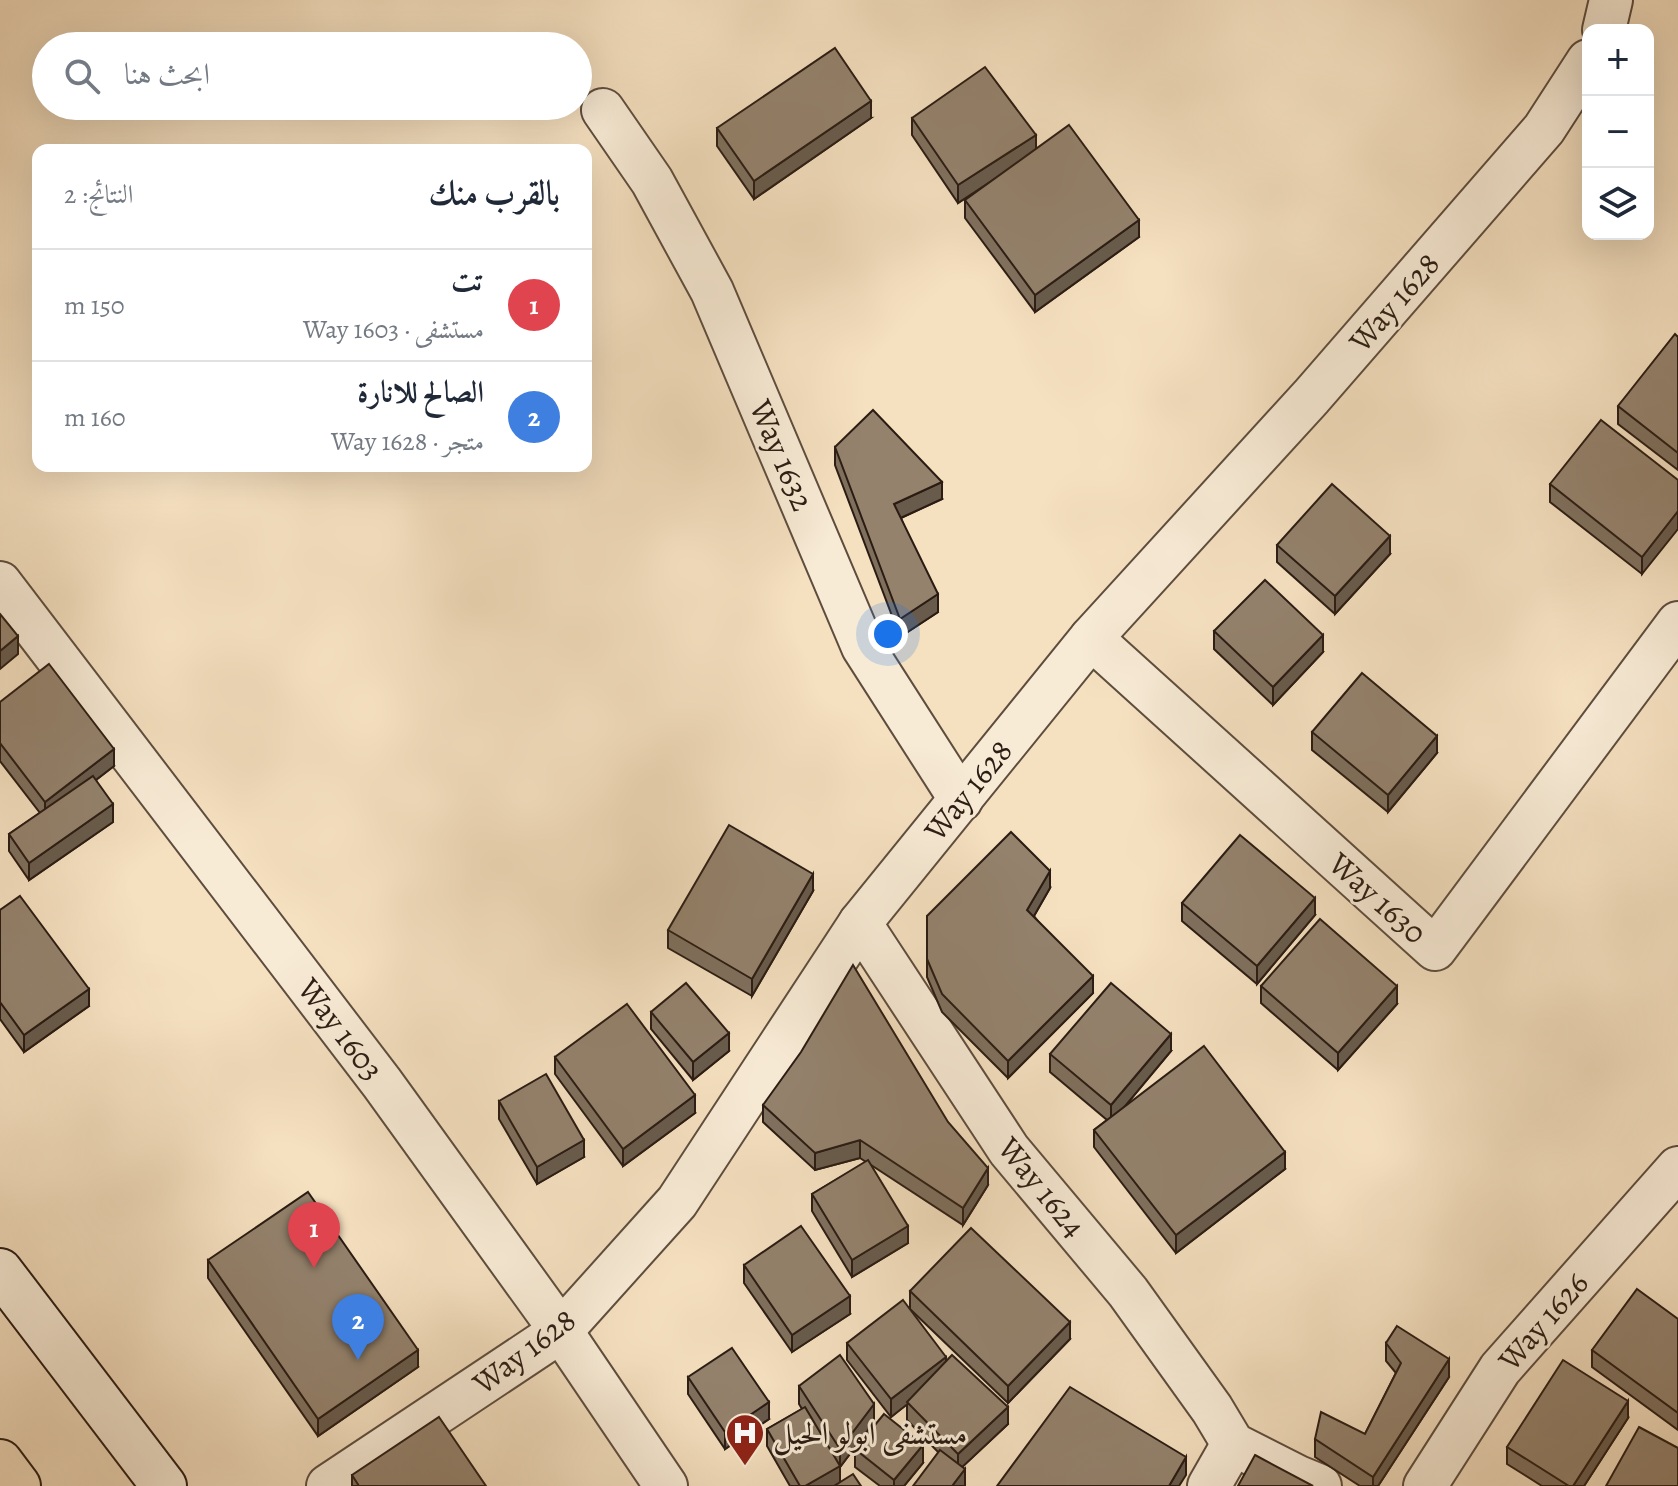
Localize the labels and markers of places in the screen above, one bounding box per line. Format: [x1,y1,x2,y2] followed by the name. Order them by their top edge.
[288,1202,340,1268] pin: 1
[332,1294,384,1360] pin: 2
[773,1411,967,1456] place label: مستشفى ابولو الحيل
[724,1412,766,1467] hospital icon: مستشفى ابولو الحيل

